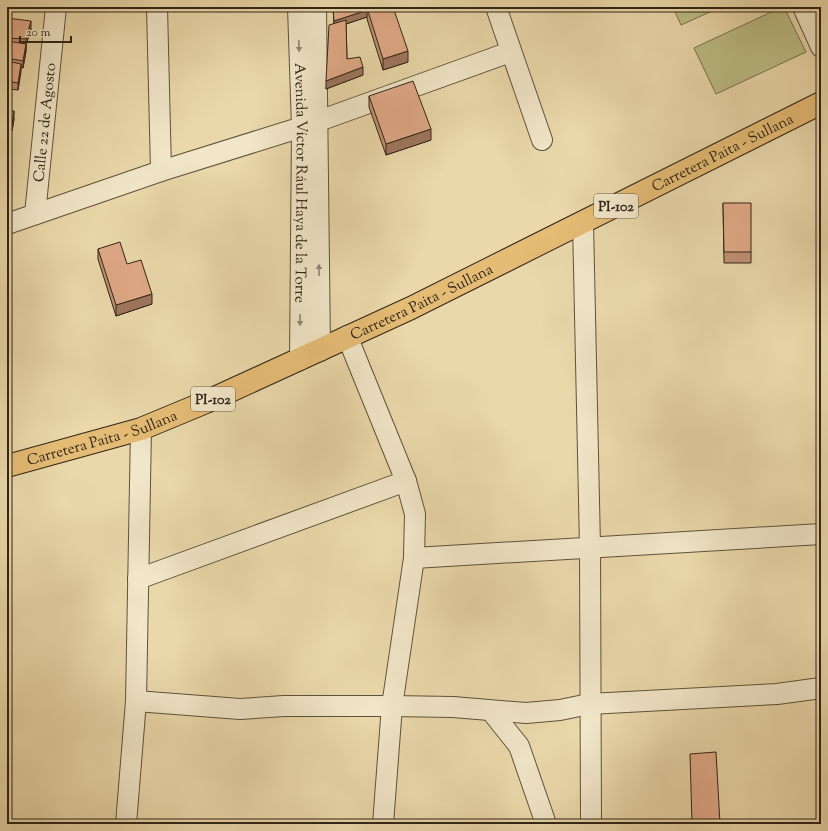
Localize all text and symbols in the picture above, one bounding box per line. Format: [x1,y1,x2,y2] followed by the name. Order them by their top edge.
[20,18,71,44] scale bar
[26,24,51,42] text: 20 m
[296,40,303,52] one-way arrow
[29,62,62,183] street label: Calle 22 de Agosto
[288,63,311,303] street label: Avenida Víctor Rául Haya de la Torre
[648,109,798,198] street label: Carretera Paita - Sullana
[594,194,638,218] road number: PI-102
[347,260,497,346] street label: Carretera Paita - Sullana
[316,263,322,276] one-way arrow
[297,314,303,327] one-way arrow
[191,387,235,411] road number: PI-102
[25,406,181,472] street label: Carretera Paita - Sullana

